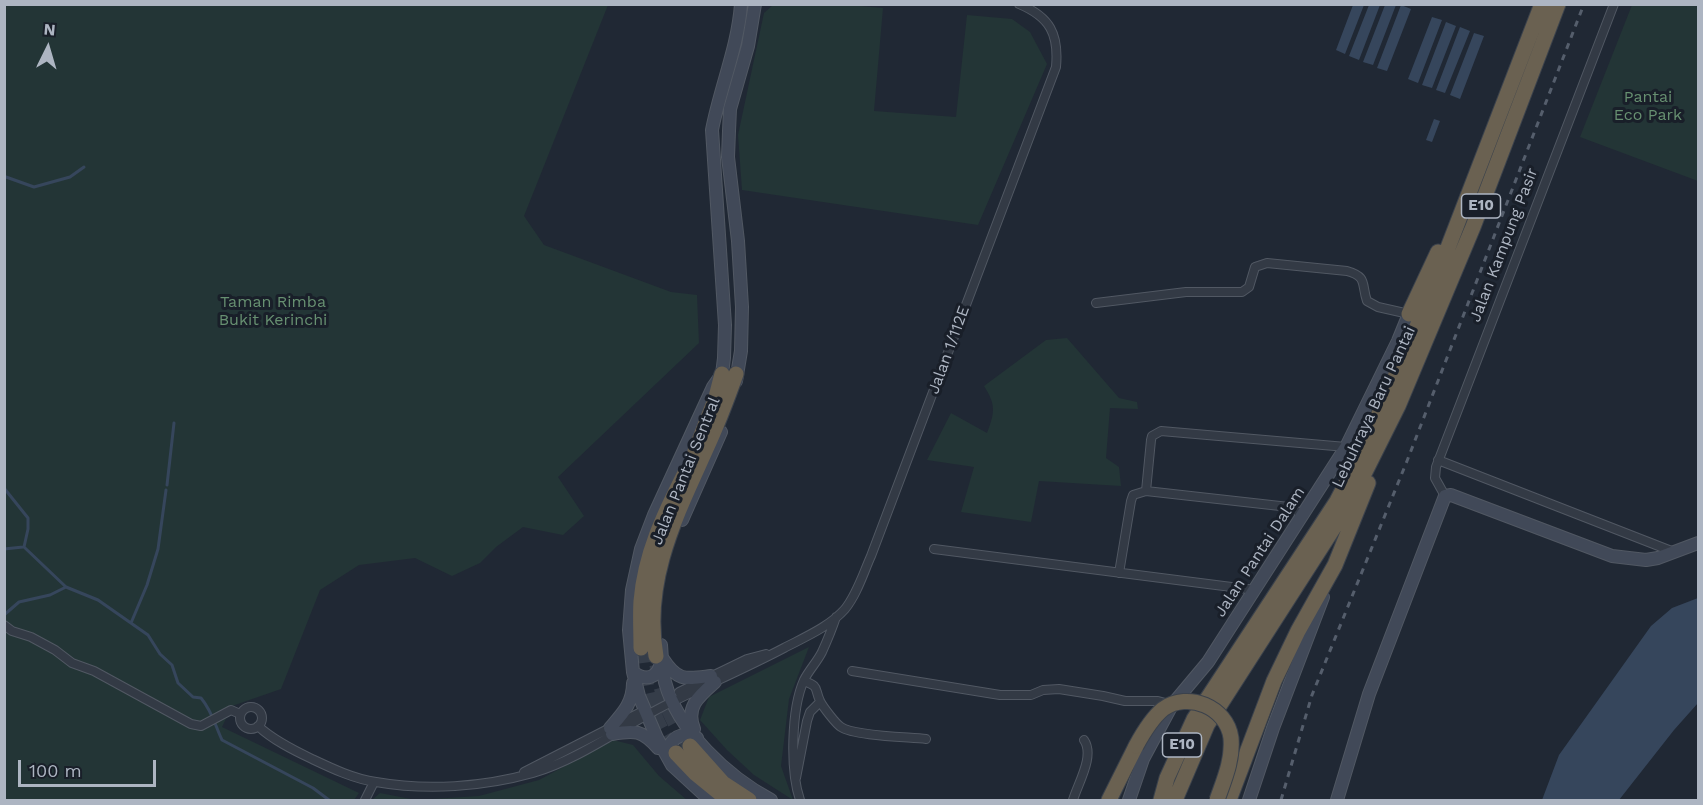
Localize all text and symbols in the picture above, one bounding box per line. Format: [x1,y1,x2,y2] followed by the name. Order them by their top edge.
[18,18,78,78] north arrow
[43,20,56,40] text: N
[1614,87,1682,125] park label: Pantai Eco Park
[1466,165,1542,325] street label: Jalan Kampung Pasir
[1462,194,1500,218] road number: E10
[219,292,327,330] park label: Taman Rimba Bukit Kerinchi
[924,303,974,397] street label: Jalan 1/112E
[1328,323,1420,491] street label: Lebuhraya Baru Pantai
[648,394,724,548] street label: Jalan Pantai Sentral
[1211,483,1309,621] street label: Jalan Pantai Dalam
[1162,733,1202,757] road number: E10
[21,748,159,786] scale bar
[29,760,82,781] text: 100 m

